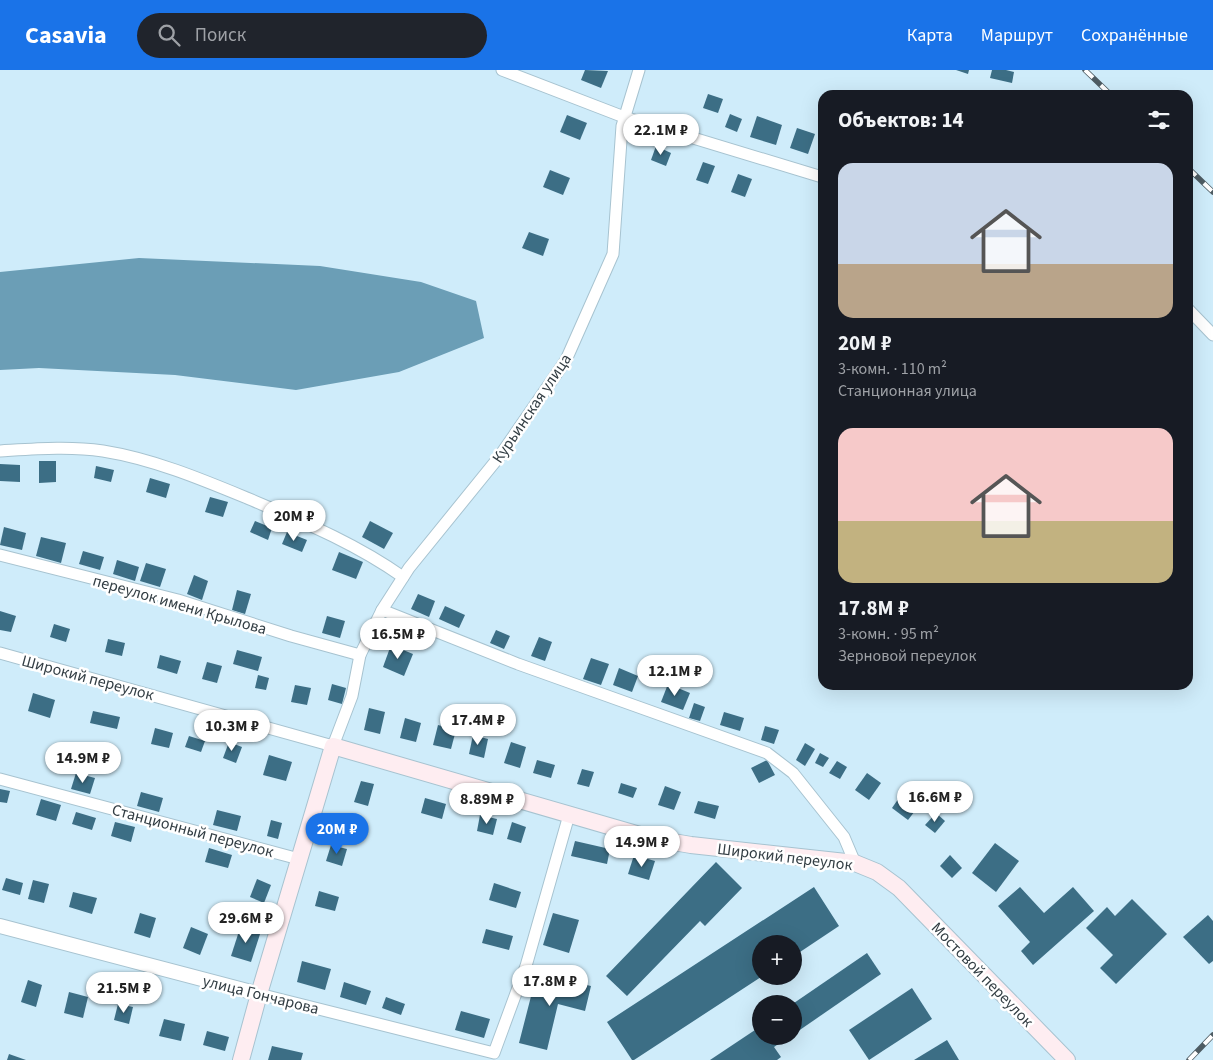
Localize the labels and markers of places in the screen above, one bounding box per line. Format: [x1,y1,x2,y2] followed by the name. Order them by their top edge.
[615,114,707,156] pin: 22.1M ₽
[259,500,329,542] pin: 20M ₽
[352,618,444,660] pin: 16.5M ₽
[629,654,721,697] pin: 12.1M ₽
[432,704,524,746] pin: 17.4M ₽
[186,710,278,752] pin: 10.3M ₽
[37,742,129,784] pin: 14.9M ₽
[889,780,981,823] pin: 16.6M ₽
[441,782,533,825] pin: 8.89M ₽
[302,812,372,855] pin: 20M ₽
[596,826,688,868] pin: 14.9M ₽
[200,902,292,944] pin: 29.6M ₽
[504,964,596,1007] pin: 17.8M ₽
[78,972,170,1014] pin: 21.5M ₽

